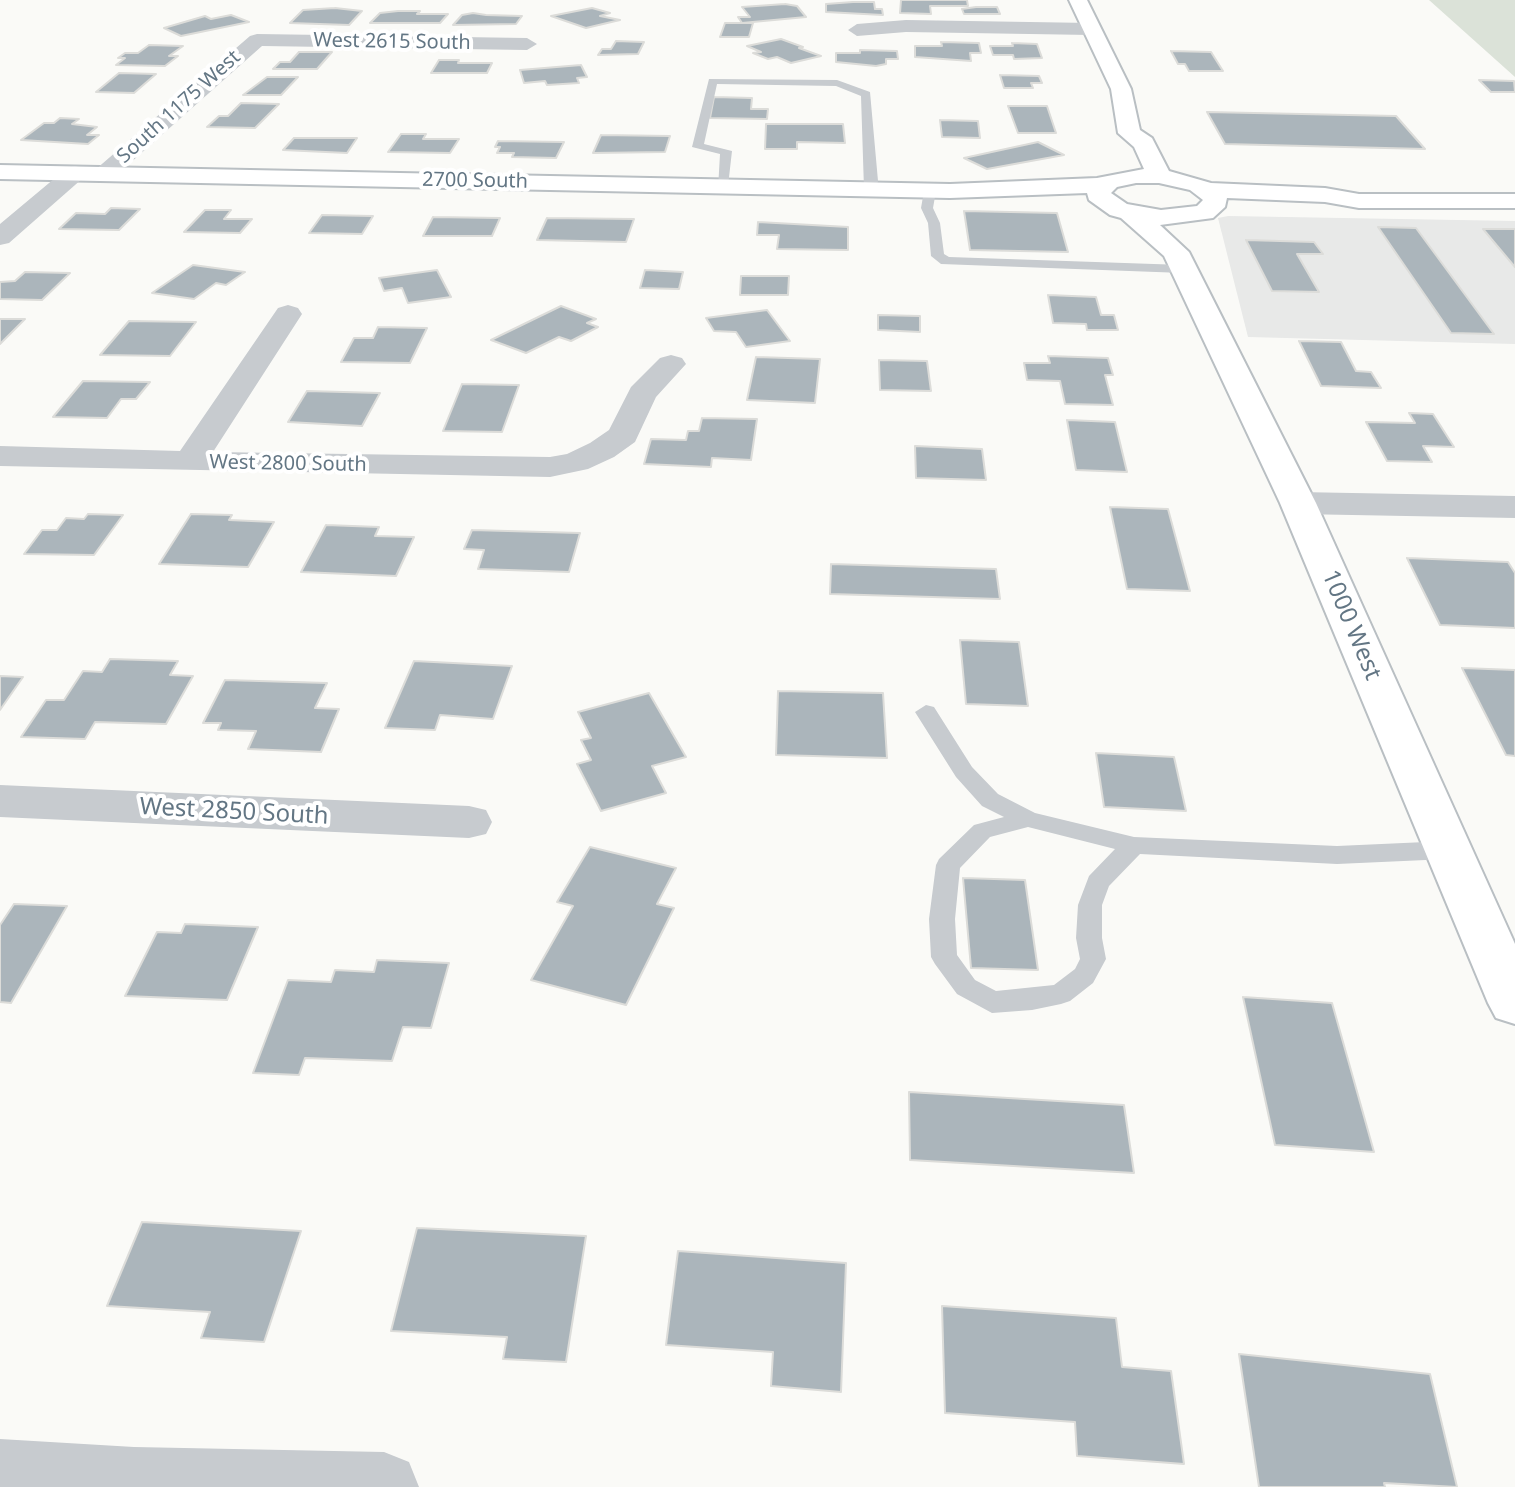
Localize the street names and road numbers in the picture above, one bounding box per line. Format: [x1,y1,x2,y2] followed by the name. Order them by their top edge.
[313,29,471,55] street label: West 2615 South
[112,45,246,169] street label: South 1175 West
[422,168,528,194] street label: 2700 South
[209,451,367,477] street label: West 2800 South
[1315,566,1387,684] street label: 1000 West
[139,793,329,831] street label: West 2850 South

